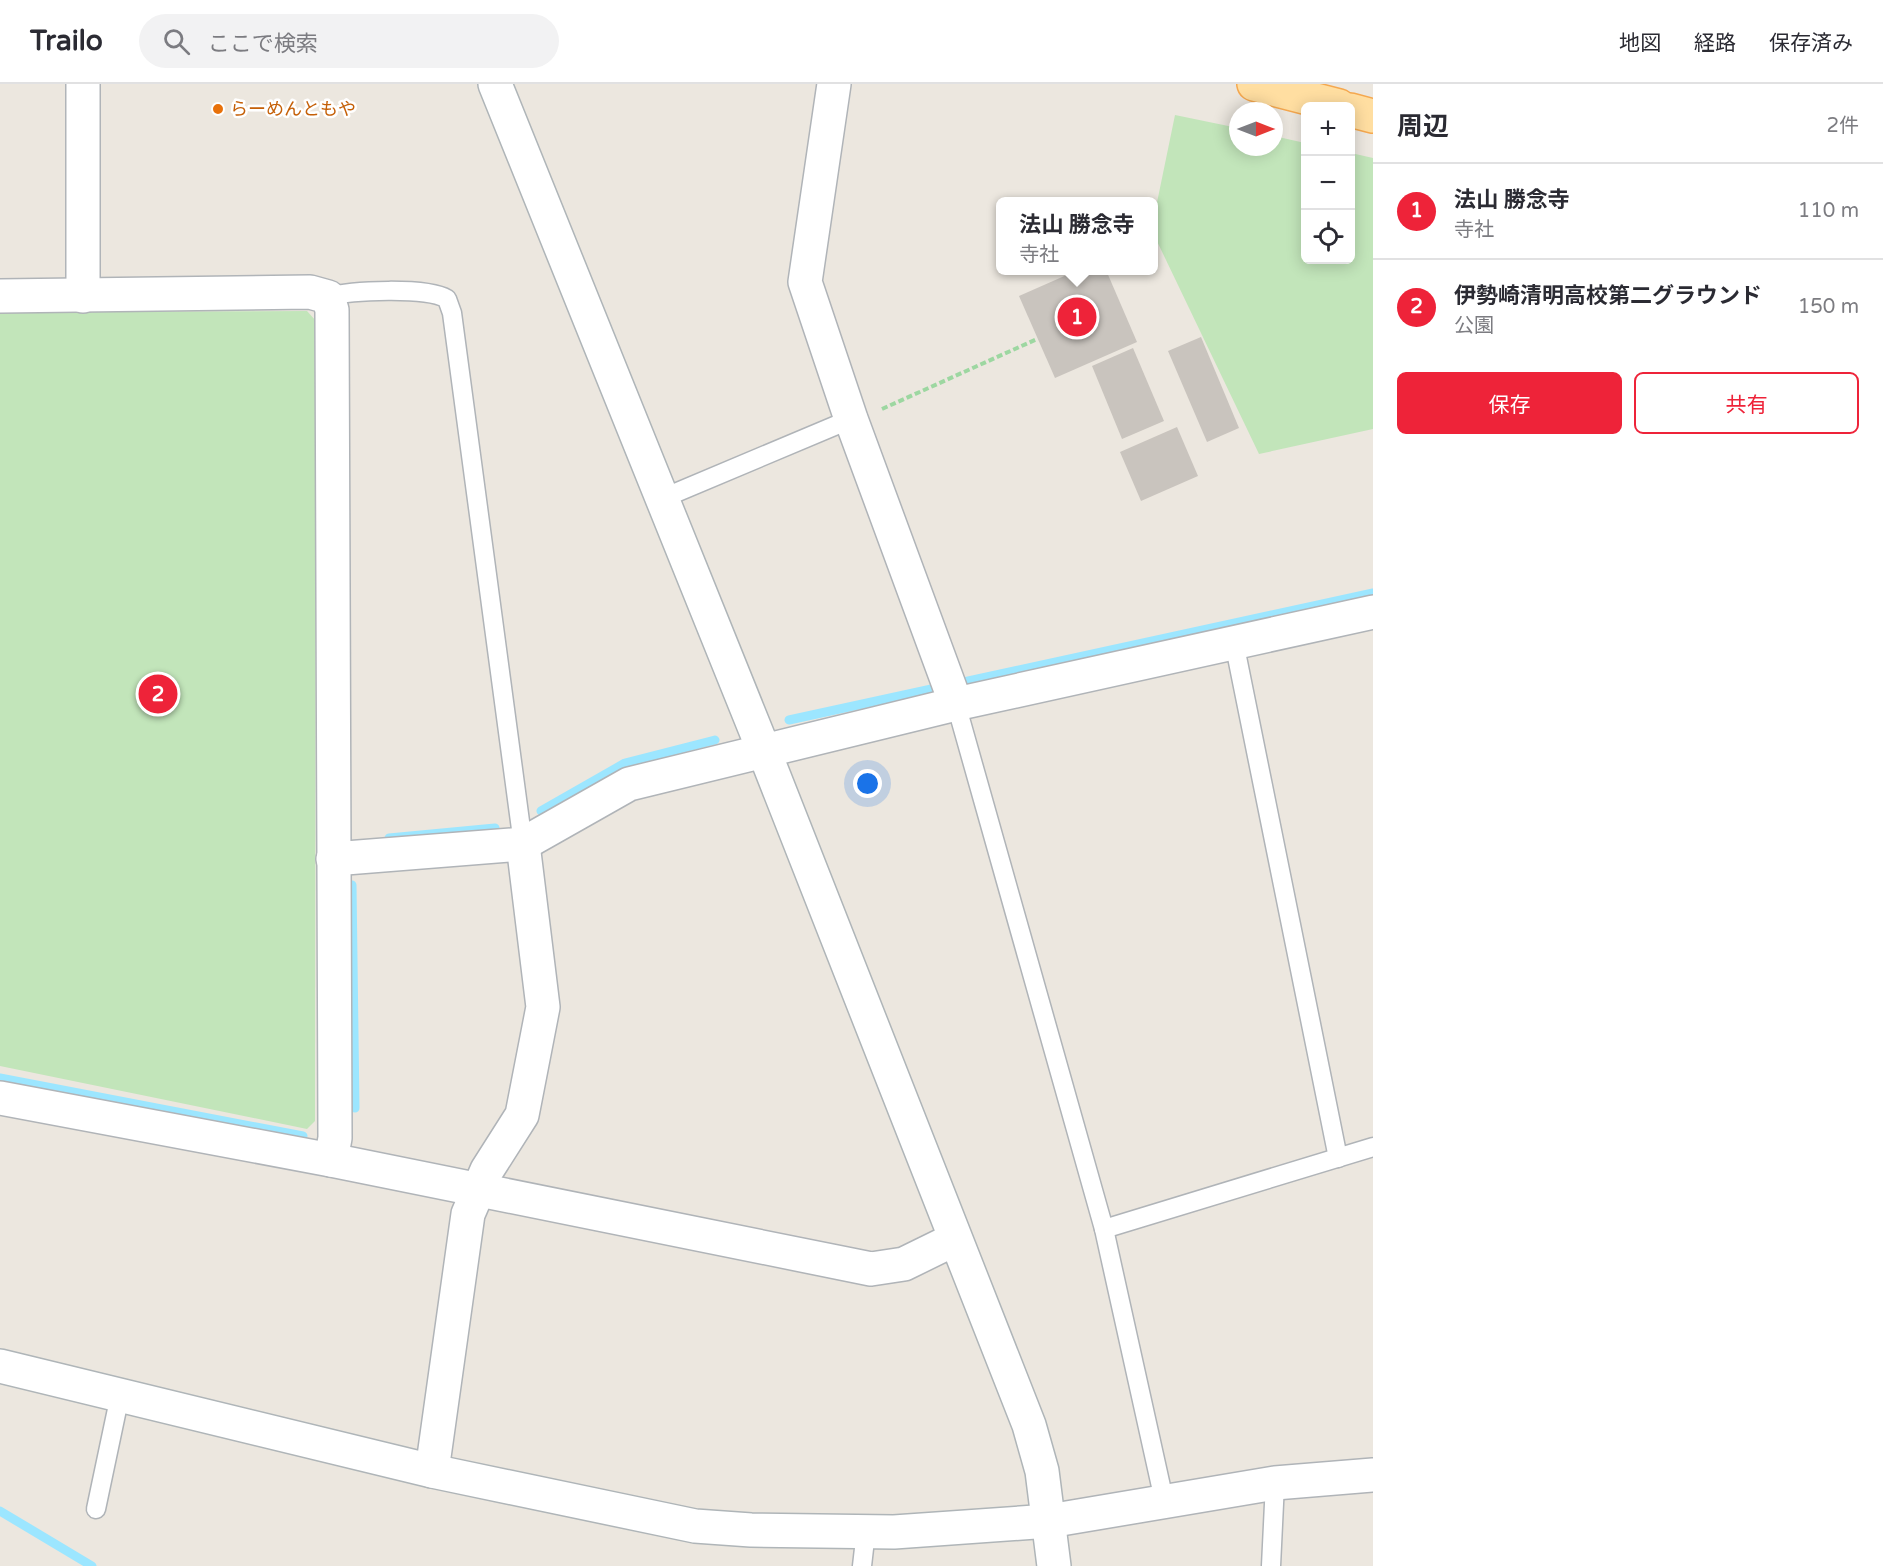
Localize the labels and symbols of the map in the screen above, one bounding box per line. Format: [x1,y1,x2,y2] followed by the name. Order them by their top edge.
[230,98,356,120] place label: らーめんともや
[211,102,225,116] marker: らーめんともや
[1229,102,1283,156] north arrow
[1058,294,1096,340] pin: 1
[138,672,178,716] pin: 2
[853,769,882,798] your location

